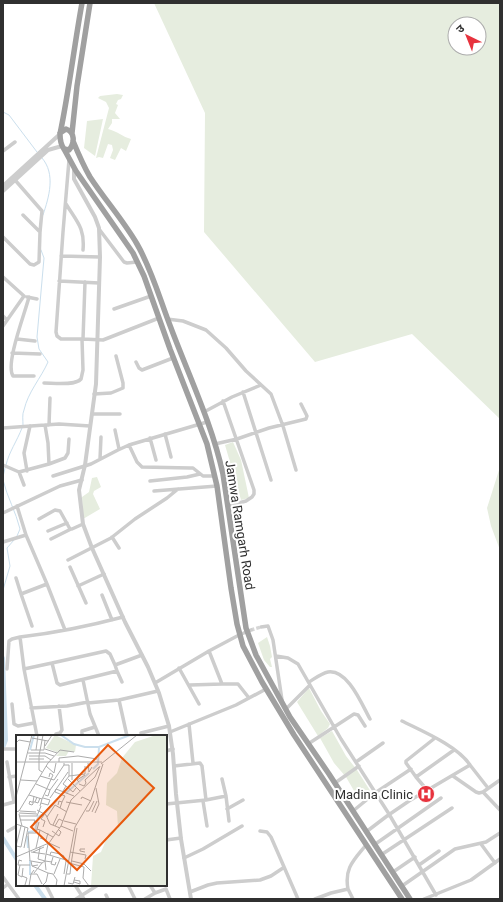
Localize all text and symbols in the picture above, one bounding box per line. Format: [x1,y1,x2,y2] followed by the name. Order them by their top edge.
[447,16,487,56] north arrow
[454,22,468,36] text: उ
[222,459,258,591] street label: Jamwa Ramgarh Road
[16,735,167,886] inset map
[416,784,436,804] hospital icon: Madina Clinic
[335,787,413,802] place label: Madina Clinic

